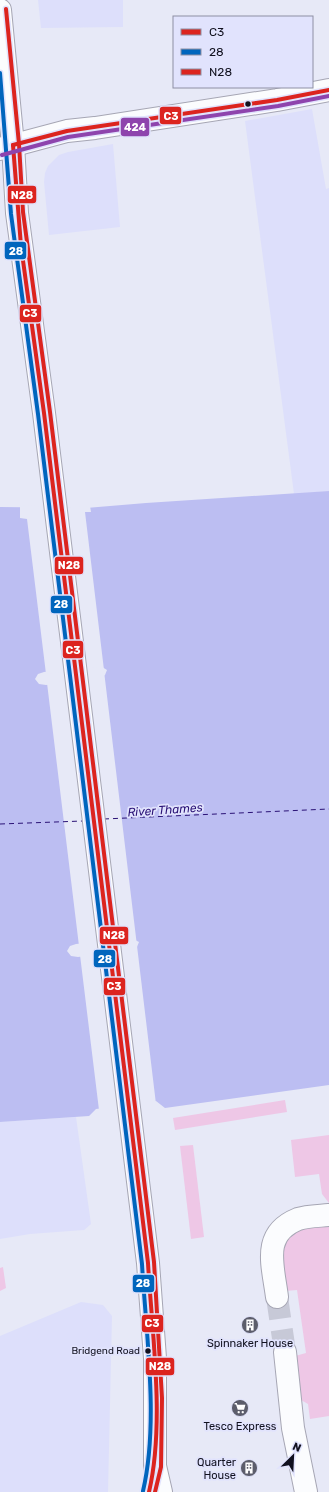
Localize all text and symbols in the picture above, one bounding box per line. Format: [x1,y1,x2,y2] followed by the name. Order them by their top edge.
[173,16,313,88] legend
[209,25,224,39] text: C3
[209,45,224,59] text: 28
[209,65,232,79] text: N28
[243,99,253,109] unlabelled marker
[159,106,182,125] line badge: C3
[164,110,178,123] text: C3
[120,117,150,137] line badge: 424
[124,121,147,134] text: 424
[7,185,37,204] line badge: N28
[11,189,33,202] text: N28
[4,241,27,260] line badge: 28
[9,245,23,258] text: 28
[19,304,42,323] line badge: C3
[23,307,37,320] text: C3
[54,556,84,575] line badge: N28
[58,559,80,572] text: N28
[50,595,73,614] line badge: 28
[54,598,68,611] text: 28
[62,640,84,659] line badge: C3
[66,644,80,657] text: C3
[127,800,203,820] water label: River Thames
[99,926,129,945] line badge: N28
[103,929,125,942] text: N28
[93,949,116,968] line badge: 28
[98,953,112,966] text: 28
[103,977,126,996] line badge: C3
[107,980,121,993] text: C3
[132,1274,155,1293] line badge: 28
[136,1277,150,1290] text: 28
[141,1314,164,1333] line badge: C3
[240,1315,260,1335] building icon: Spinnaker House
[145,1317,159,1330] text: C3
[207,1337,293,1350] place label: Spinnaker House
[71,1345,140,1357] place label: Bridgend Road
[143,1346,153,1356] marker: Bridgend Road
[145,1357,175,1376] line badge: N28
[149,1360,171,1373] text: N28
[230,1398,250,1418] supermarket icon: Tesco Express
[204,1420,277,1433] place label: Tesco Express
[273,1436,313,1476] north arrow
[291,1440,303,1455] text: N
[197,1456,237,1482] place label: Quarter House
[239,1458,259,1478] building icon: Quarter House

